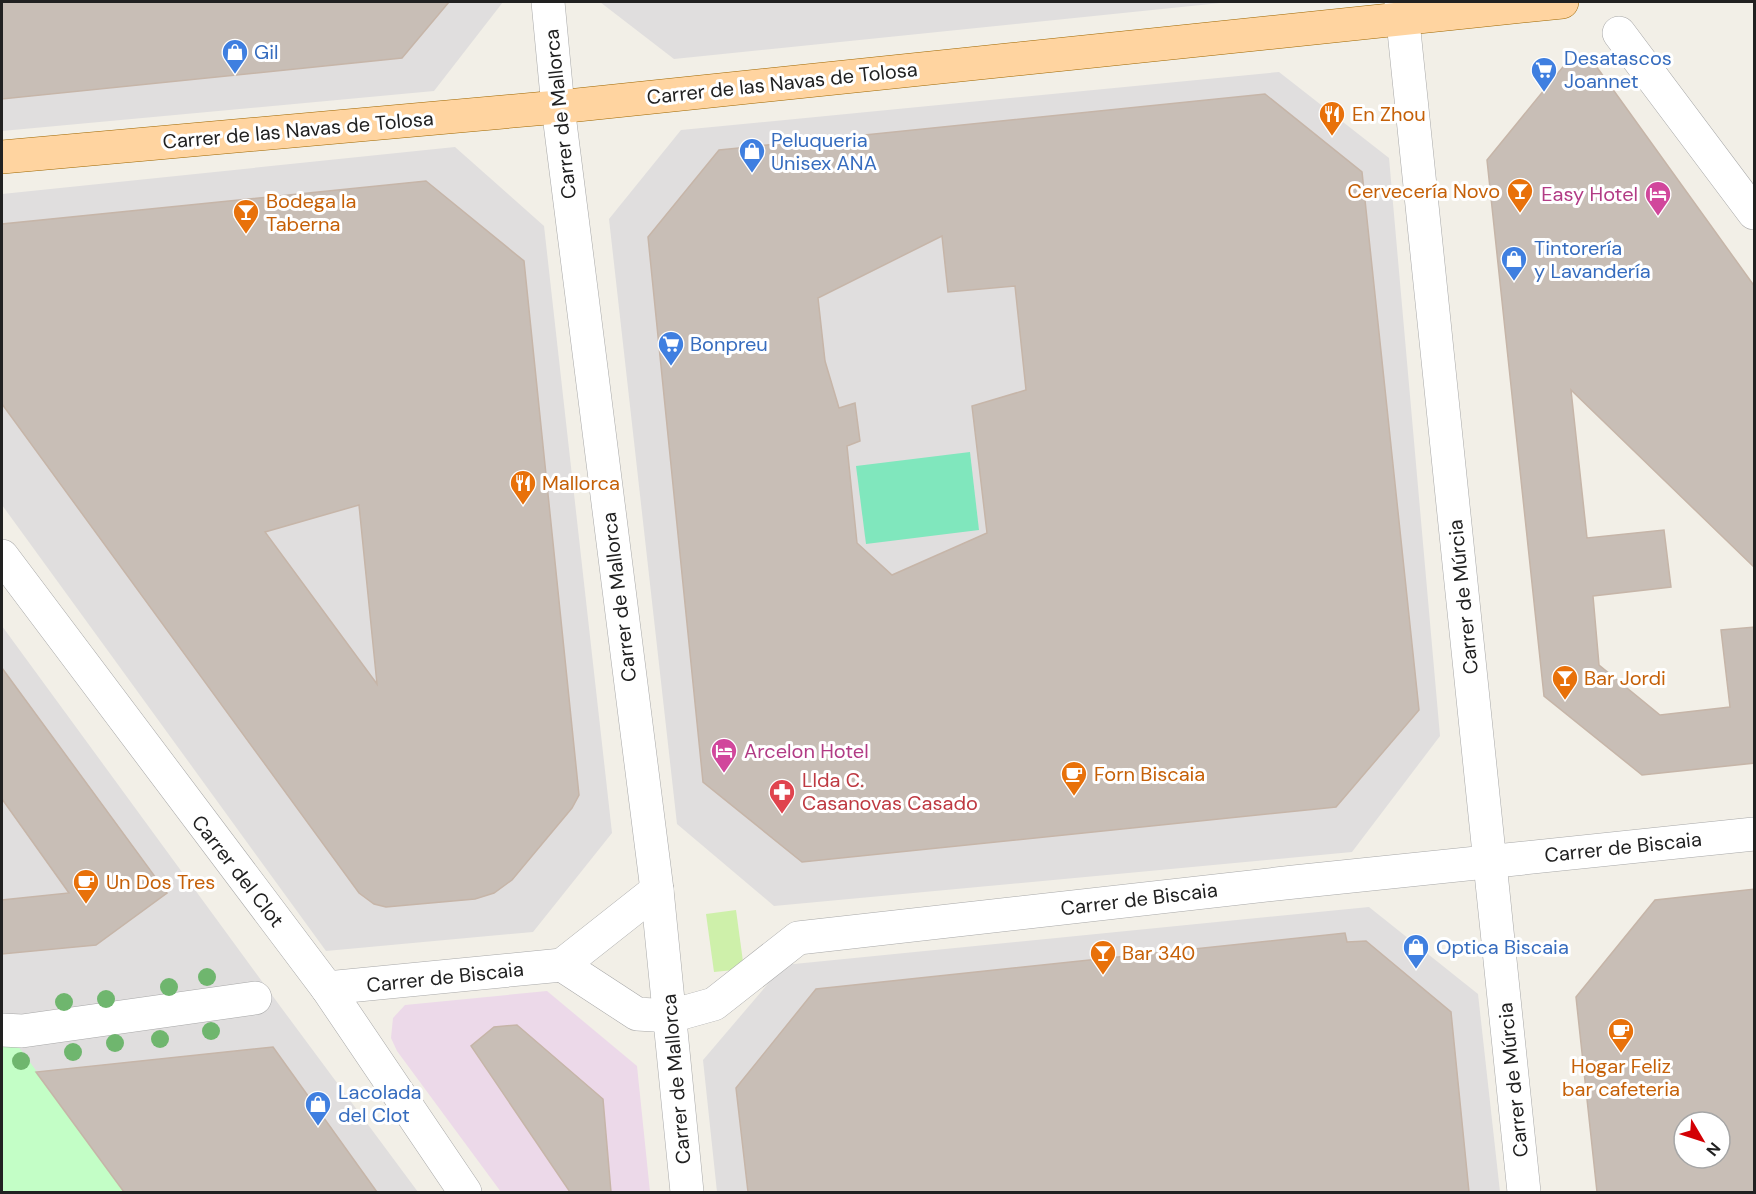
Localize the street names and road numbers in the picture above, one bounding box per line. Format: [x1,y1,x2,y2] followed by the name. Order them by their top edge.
[538,28,582,200] street label: Carrer de Mallorca
[645,56,919,110] street label: Carrer de las Navas de Tolosa
[161,105,435,155] street label: Carrer de las Navas de Tolosa
[596,511,642,683] street label: Carrer de Mallorca
[1442,518,1484,676] street label: Carrer de Múrcia
[186,810,290,933] street label: Carrer del Clot
[1543,826,1703,868] street label: Carrer de Biscaia
[1059,876,1219,922] street label: Carrer de Biscaia
[365,956,525,998] street label: Carrer de Biscaia
[656,993,696,1165] street label: Carrer de Mallorca
[1492,1001,1534,1159] street label: Carrer de Múrcia

